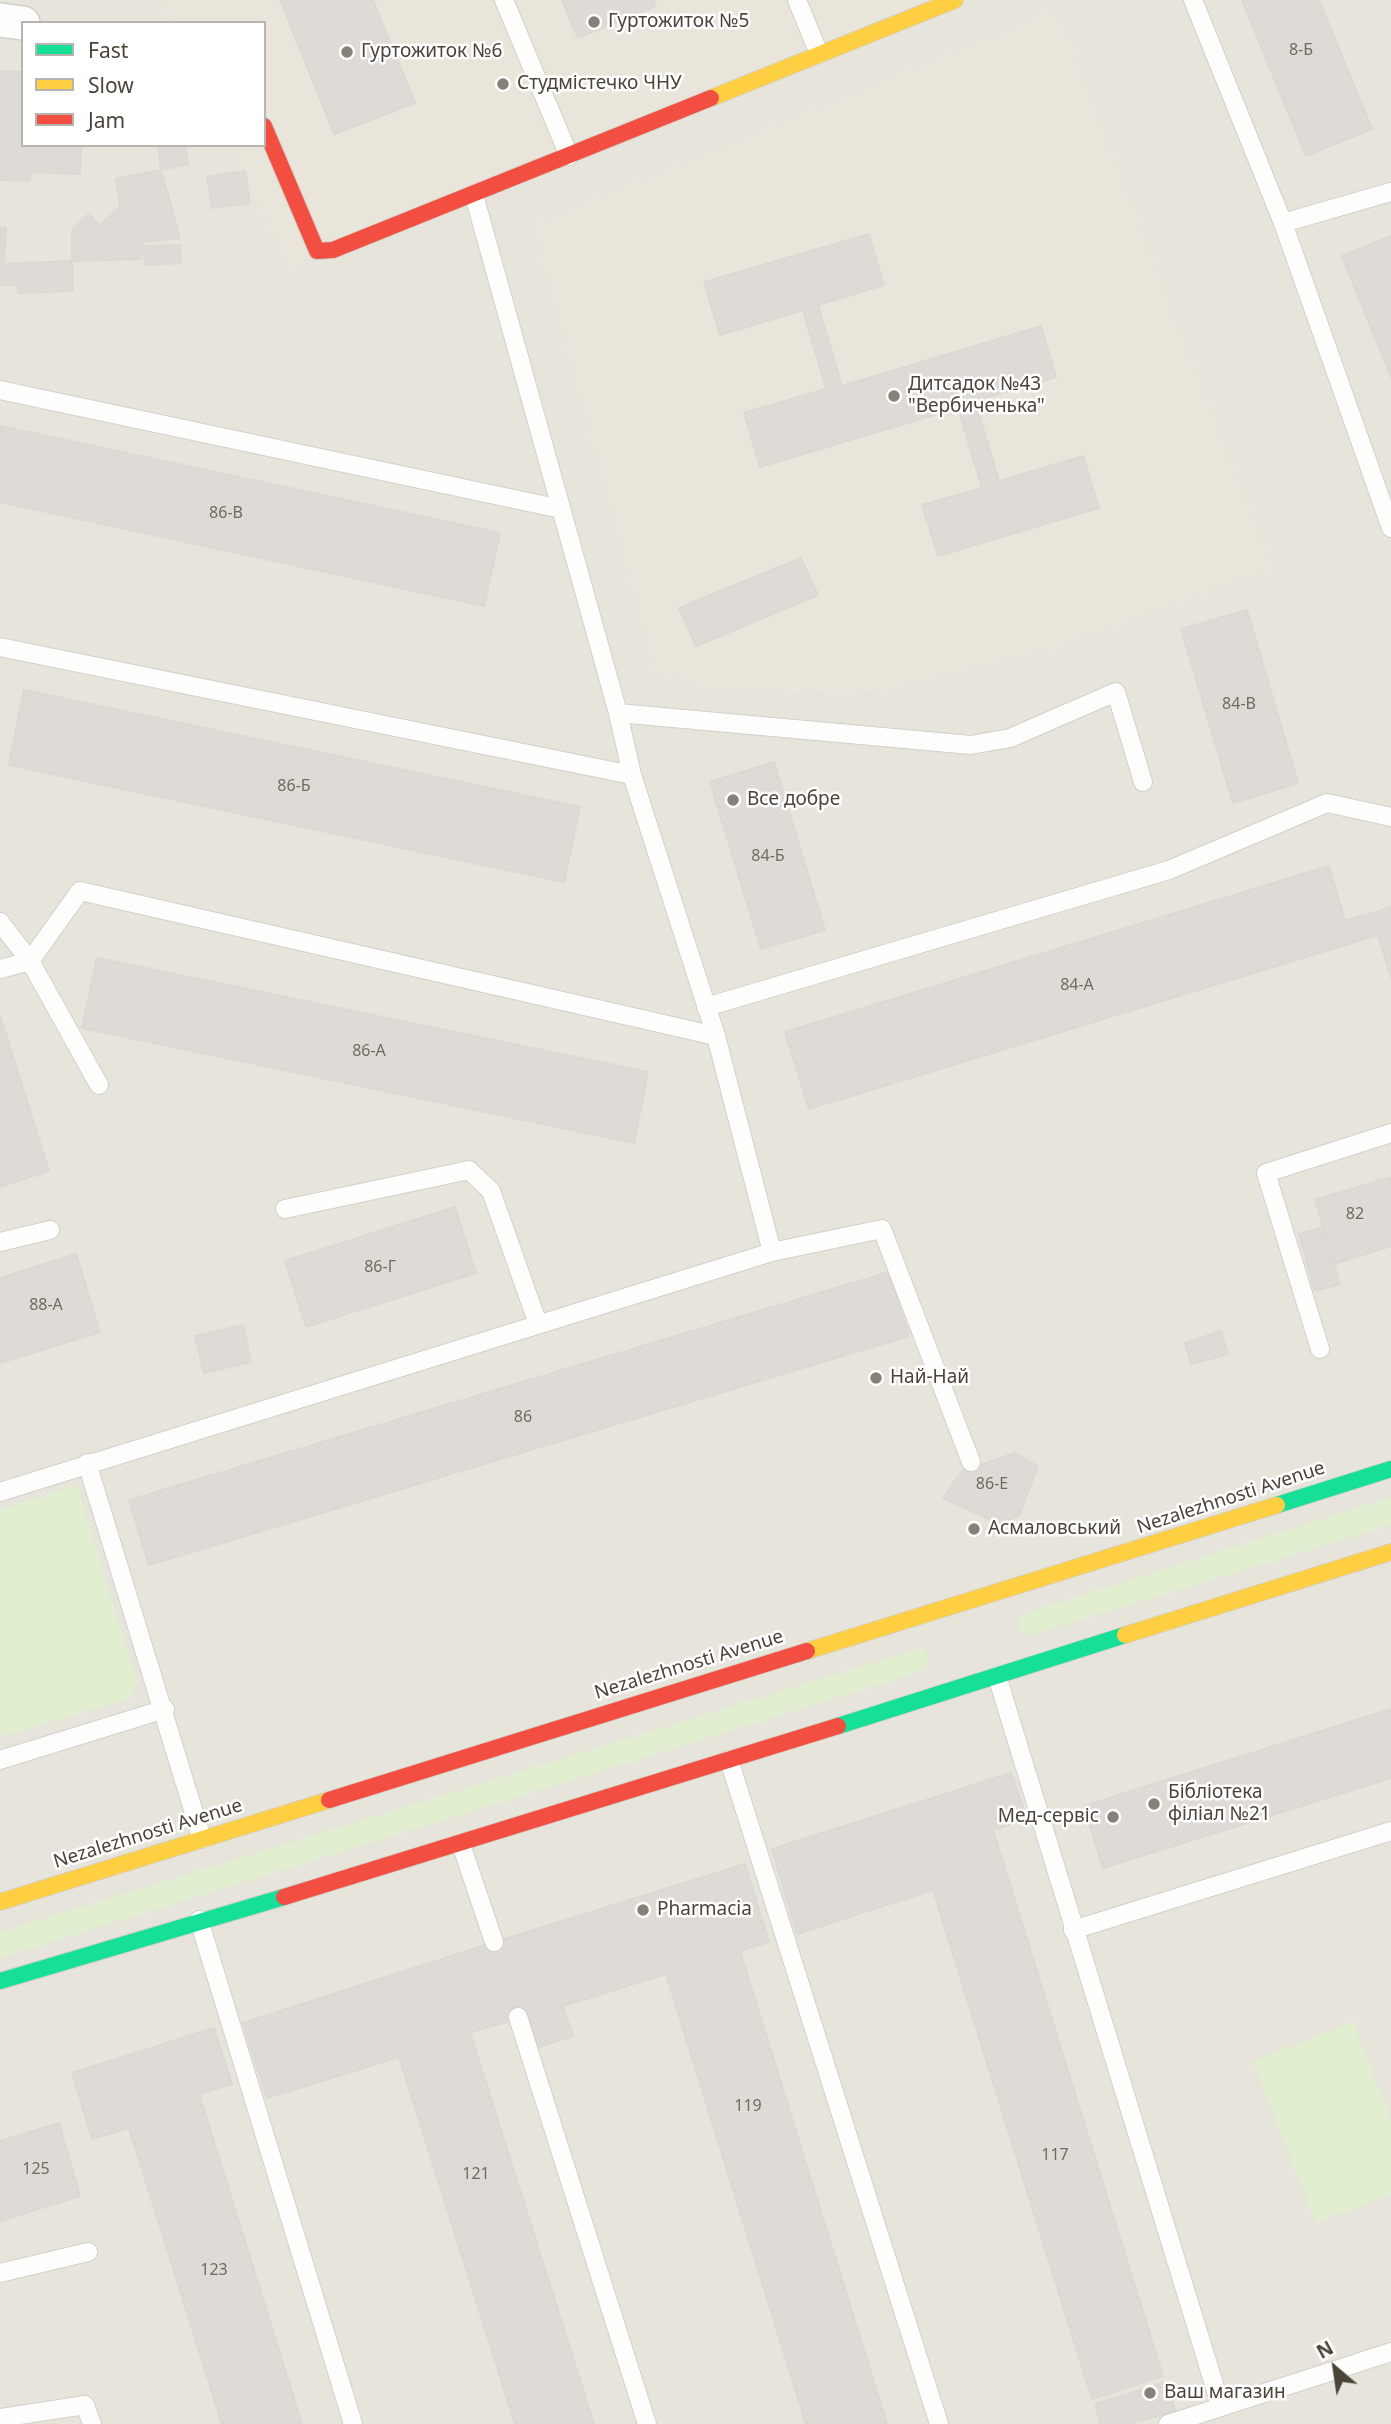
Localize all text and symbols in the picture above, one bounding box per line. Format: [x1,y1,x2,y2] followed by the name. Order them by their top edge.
[608,11,749,33] place label: Гуртожиток №5
[586,14,602,30] marker: Гуртожиток №5
[21,21,266,147] legend
[88,36,128,64] text: Fast
[1289,40,1313,60] house number: 8-Б
[361,41,502,63] place label: Гуртожиток №6
[339,44,355,60] marker: Гуртожиток №6
[88,71,134,99] text: Slow
[517,73,682,95] place label: Студмістечко ЧНУ
[495,76,511,92] marker: Студмістечко ЧНУ
[88,106,125,134] text: Jam
[908,374,1045,418] place label: Дитсадок №43 "Вербиченька"
[886,388,902,404] marker: Дитсадок №43 "Вербиченька"
[209,503,243,523] house number: 86-В
[1222,694,1256,714] house number: 84-В
[277,776,311,796] house number: 86-Б
[747,789,840,811] place label: Все добре
[725,792,741,808] marker: Все добре
[751,846,785,866] house number: 84-Б
[1060,975,1094,995] house number: 84-А
[352,1041,386,1061] house number: 86-А
[1346,1204,1364,1224] house number: 82
[364,1257,396,1277] house number: 86-Г
[29,1295,63,1315] house number: 88-А
[890,1367,969,1389] place label: Най-Най
[868,1370,884,1386] marker: Най-Най
[514,1407,532,1427] house number: 86
[1134,1457,1328,1539] street label: Nezalezhnosti Avenue
[976,1474,1008,1494] house number: 86-Е
[988,1518,1121,1540] place label: Асмаловський
[966,1521,982,1537] marker: Асмаловський
[592,1625,786,1705] street label: Nezalezhnosti Avenue
[1168,1782,1271,1826] place label: Бібліотека філіал №21
[51,1794,245,1874] street label: Nezalezhnosti Avenue
[1146,1796,1162,1812] marker: Бібліотека філіал №21
[998,1806,1099,1828] place label: Мед-сервіс
[1105,1809,1121,1825] marker: Мед-сервіс
[657,1899,752,1921] place label: Pharmacia
[635,1902,651,1918] marker: Pharmacia
[734,2096,762,2116] house number: 119
[1041,2145,1069,2165] house number: 117
[22,2159,50,2179] house number: 125
[462,2164,490,2184] house number: 121
[200,2260,228,2280] house number: 123
[1300,2333,1370,2403] north arrow
[1312,2335,1338,2365] text: N
[1164,2382,1286,2404] place label: Ваш магазин
[1142,2385,1158,2401] marker: Ваш магазин

